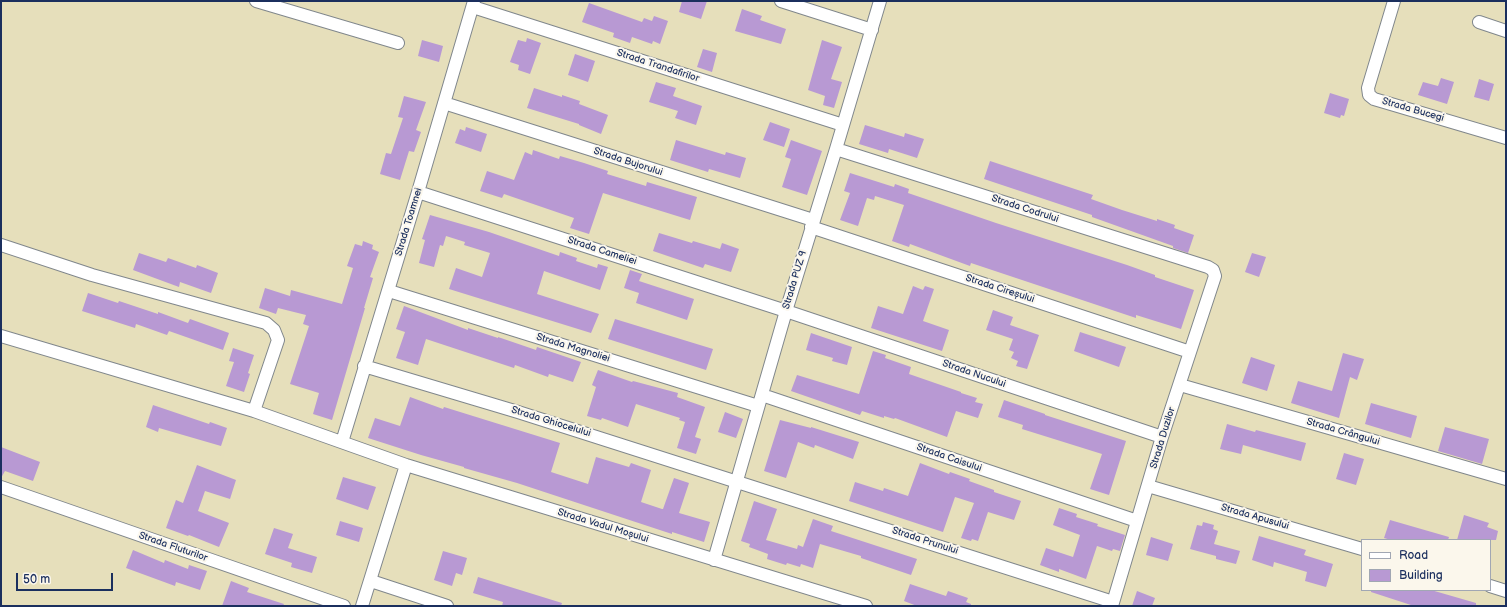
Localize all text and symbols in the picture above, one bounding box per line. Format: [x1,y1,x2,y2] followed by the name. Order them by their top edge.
[615,47,701,85] street label: Strada Trandafirilor
[1381,95,1445,125] street label: Strada Bucegi
[592,145,664,179] street label: Strada Bujorului
[393,186,425,258] street label: Strada Toamnei
[990,192,1060,226] street label: Strada Codrului
[566,234,638,268] street label: Strada Cameliei
[780,249,810,311] street label: Strada PUZ 9
[964,272,1036,306] street label: Strada Cireșului
[535,331,611,365] street label: Strada Magnoliei
[941,358,1007,390] street label: Strada Nucului
[510,404,592,440] street label: Strada Ghiocelului
[1148,406,1178,470] street label: Strada Duzilor
[1305,416,1381,448] street label: Strada Crângului
[915,441,983,475] street label: Strada Caisului
[1220,502,1290,532] street label: Strada Apusului
[556,506,650,546] street label: Strada Vadul Moșului
[890,525,960,557] street label: Strada Prunului
[137,530,209,564] street label: Strada Fluturilor
[1361,539,1491,591] legend
[1399,548,1428,563] text: Road
[18,565,115,591] scale bar
[1399,568,1443,583] text: Building
[23,572,50,587] text: 50 m

